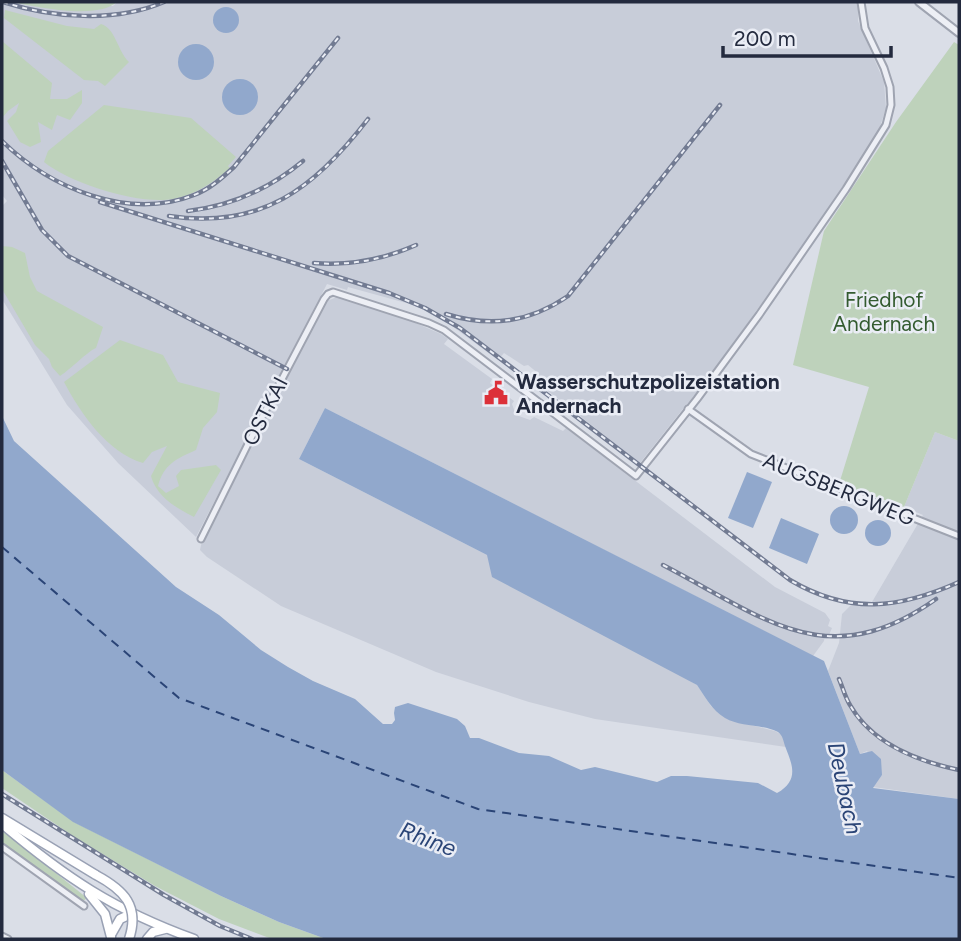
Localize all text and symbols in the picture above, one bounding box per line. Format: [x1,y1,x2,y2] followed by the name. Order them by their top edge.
[723,14,891,58] scale bar
[734,26,796,51] text: 200 m
[833,287,935,336] park label: Friedhof Andernach
[516,369,780,418] place label: Wasserschutzpolizeistation Andernach
[237,373,293,449] street label: OSTKAI
[482,379,510,407] public building icon: Wasserschutzpolizeistation Andernach
[760,447,918,531] street label: AUGSBERGWEG
[822,739,868,837] water label: Deubach
[396,816,460,863] water label: Rhine

